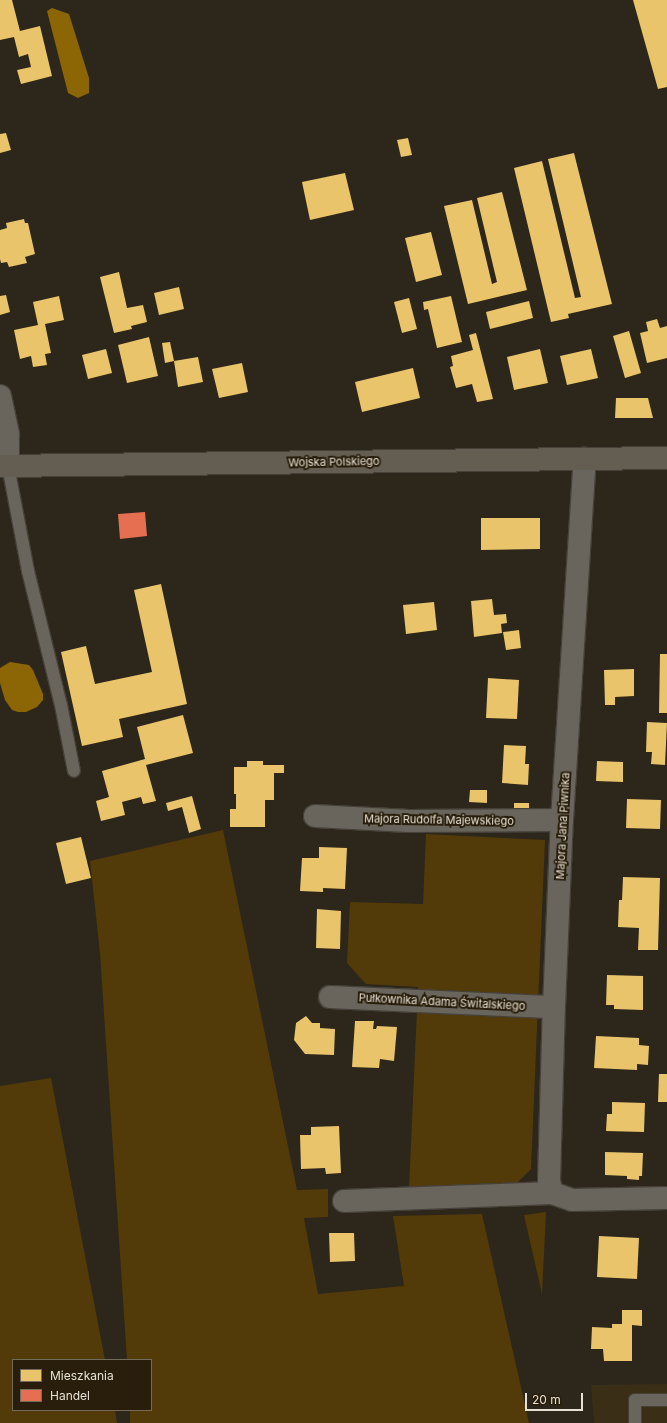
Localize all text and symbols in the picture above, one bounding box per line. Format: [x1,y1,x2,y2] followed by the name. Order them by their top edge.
[288,455,380,469] street label: Wojska Polskiego
[554,772,572,880] street label: Majora Jana Piwnika
[364,812,514,828] street label: Majora Rudolfa Majewskiego
[358,991,526,1013] street label: Pułkownika Adama Świtalskiego
[12,1359,152,1411] legend
[50,1368,114,1383] text: Mieszkania
[527,1385,585,1411] scale bar
[50,1388,90,1403] text: Handel
[532,1392,561,1407] text: 20 m

